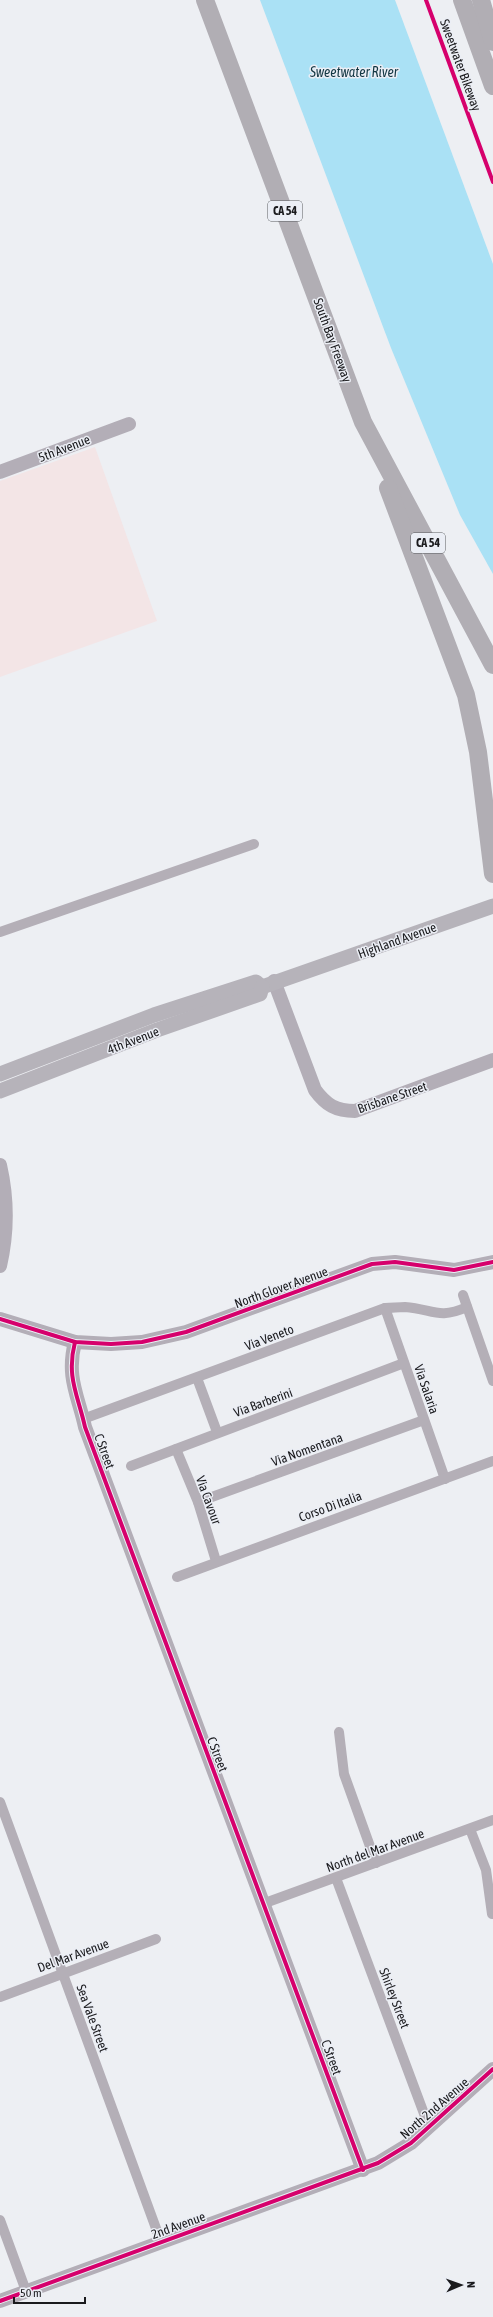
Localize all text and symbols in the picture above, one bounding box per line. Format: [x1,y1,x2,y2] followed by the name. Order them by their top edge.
[437,17,484,114] street label: Sweetwater Bikeway
[309,64,399,80] water label: Sweetwater River
[268,201,302,221] road number: CA 54
[310,296,355,385] street label: South Bay Freeway
[36,432,92,465] street label: 5th Avenue
[411,533,445,553] road number: CA 54
[356,919,438,962] street label: Highland Avenue
[105,1024,161,1057] street label: 4th Avenue
[356,1079,429,1116] street label: Brisbane Street
[232,1264,330,1311] street label: North Glover Avenue
[243,1321,296,1354] street label: Via Veneto
[411,1363,442,1416] street label: Via Salaria
[232,1385,295,1420] street label: Via Barberini
[270,1430,345,1469] street label: Via Nomentana
[91,1432,118,1471] street label: C Street
[193,1474,224,1527] street label: Via Cavour
[297,1488,364,1525] street label: Corso Di Italia
[204,1735,231,1774] street label: C Street
[324,1826,426,1875] street label: North del Mar Avenue
[35,1936,111,1975] street label: Del Mar Avenue
[376,1966,413,2031] street label: Shirley Street
[73,1982,112,2054] street label: Sea Vale Street
[318,2038,345,2077] street label: C Street
[397,2075,472,2142] street label: North 2nd Avenue
[149,2209,207,2242] street label: 2nd Avenue
[441,2265,481,2305] north arrow
[14,2279,85,2305] scale bar
[465,2281,477,2288] text: N
[20,2286,42,2300] text: 50 m

